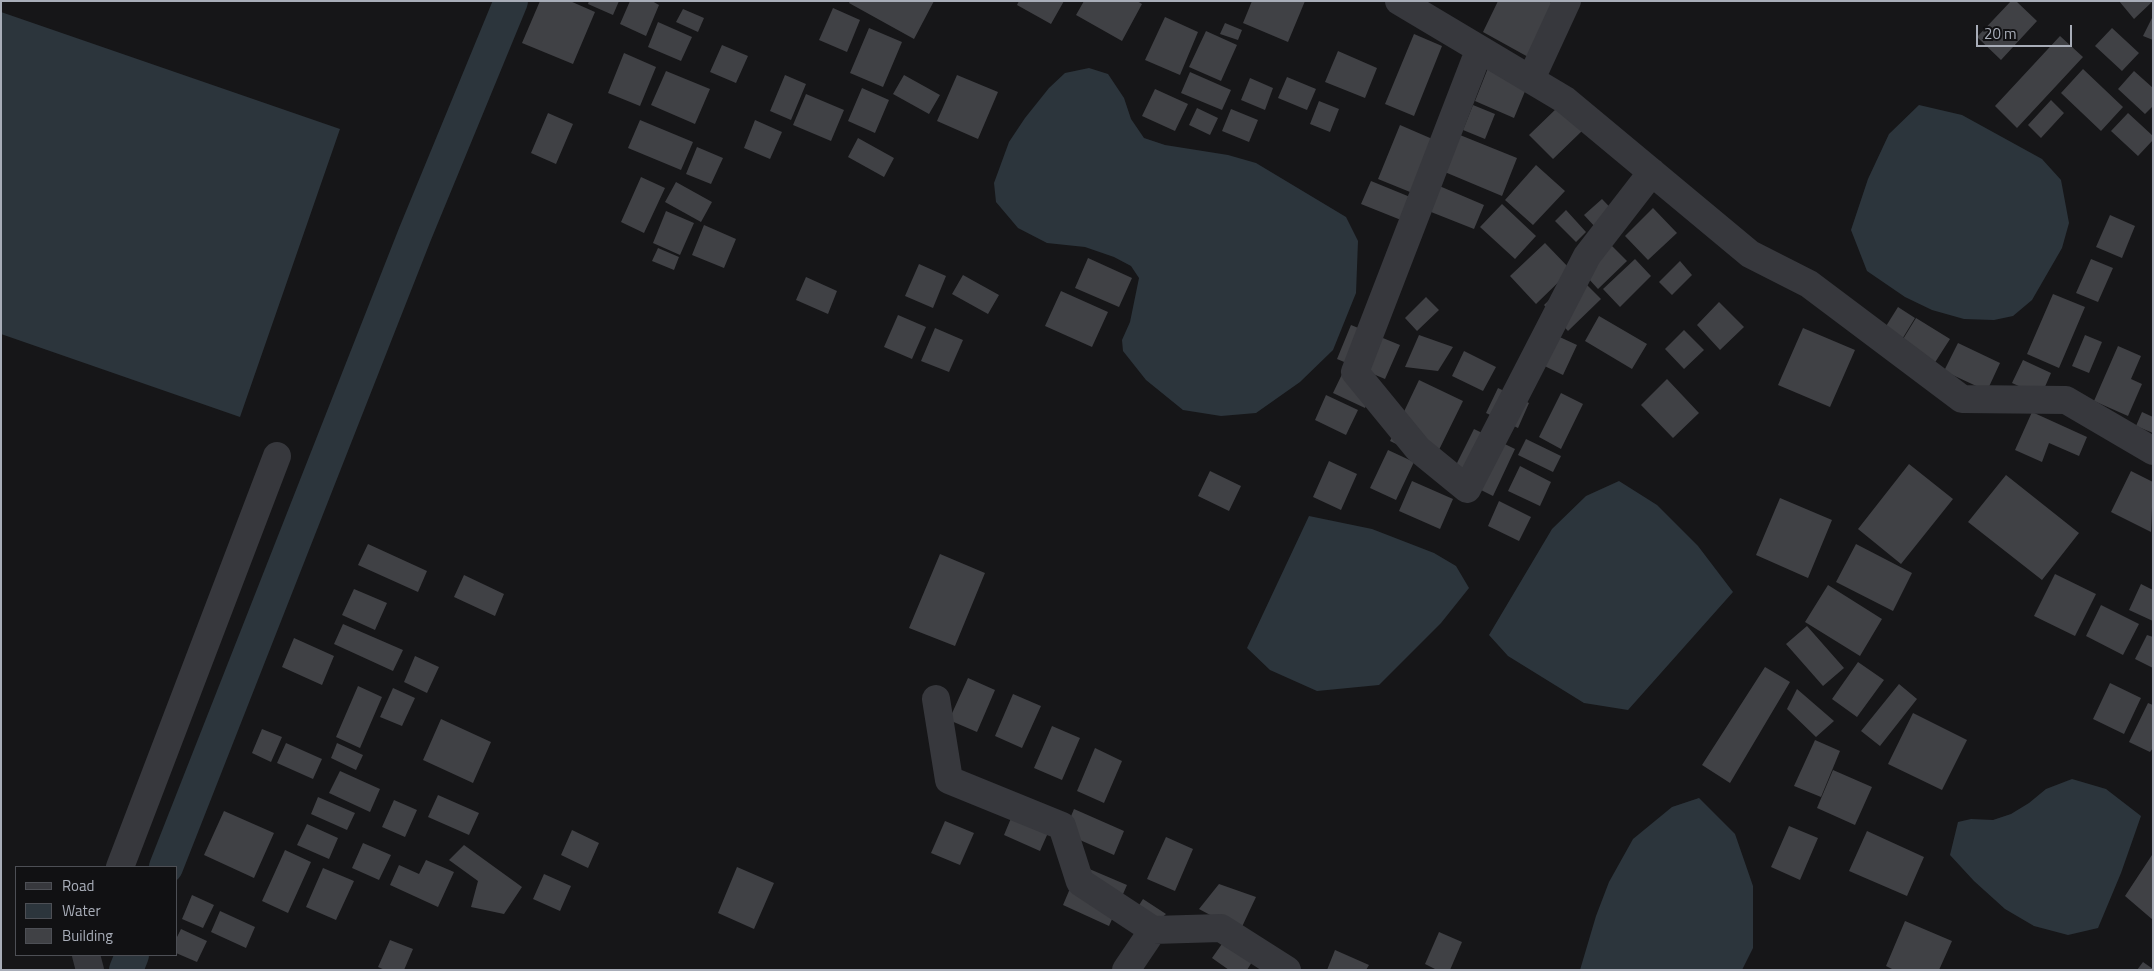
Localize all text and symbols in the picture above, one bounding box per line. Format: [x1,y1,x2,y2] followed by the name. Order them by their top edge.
[1979,15,2075,47] scale bar
[1984,22,2017,45] text: 20 m
[15,866,178,956] legend
[62,874,94,897] text: Road
[62,899,101,922] text: Water
[62,924,113,947] text: Building

